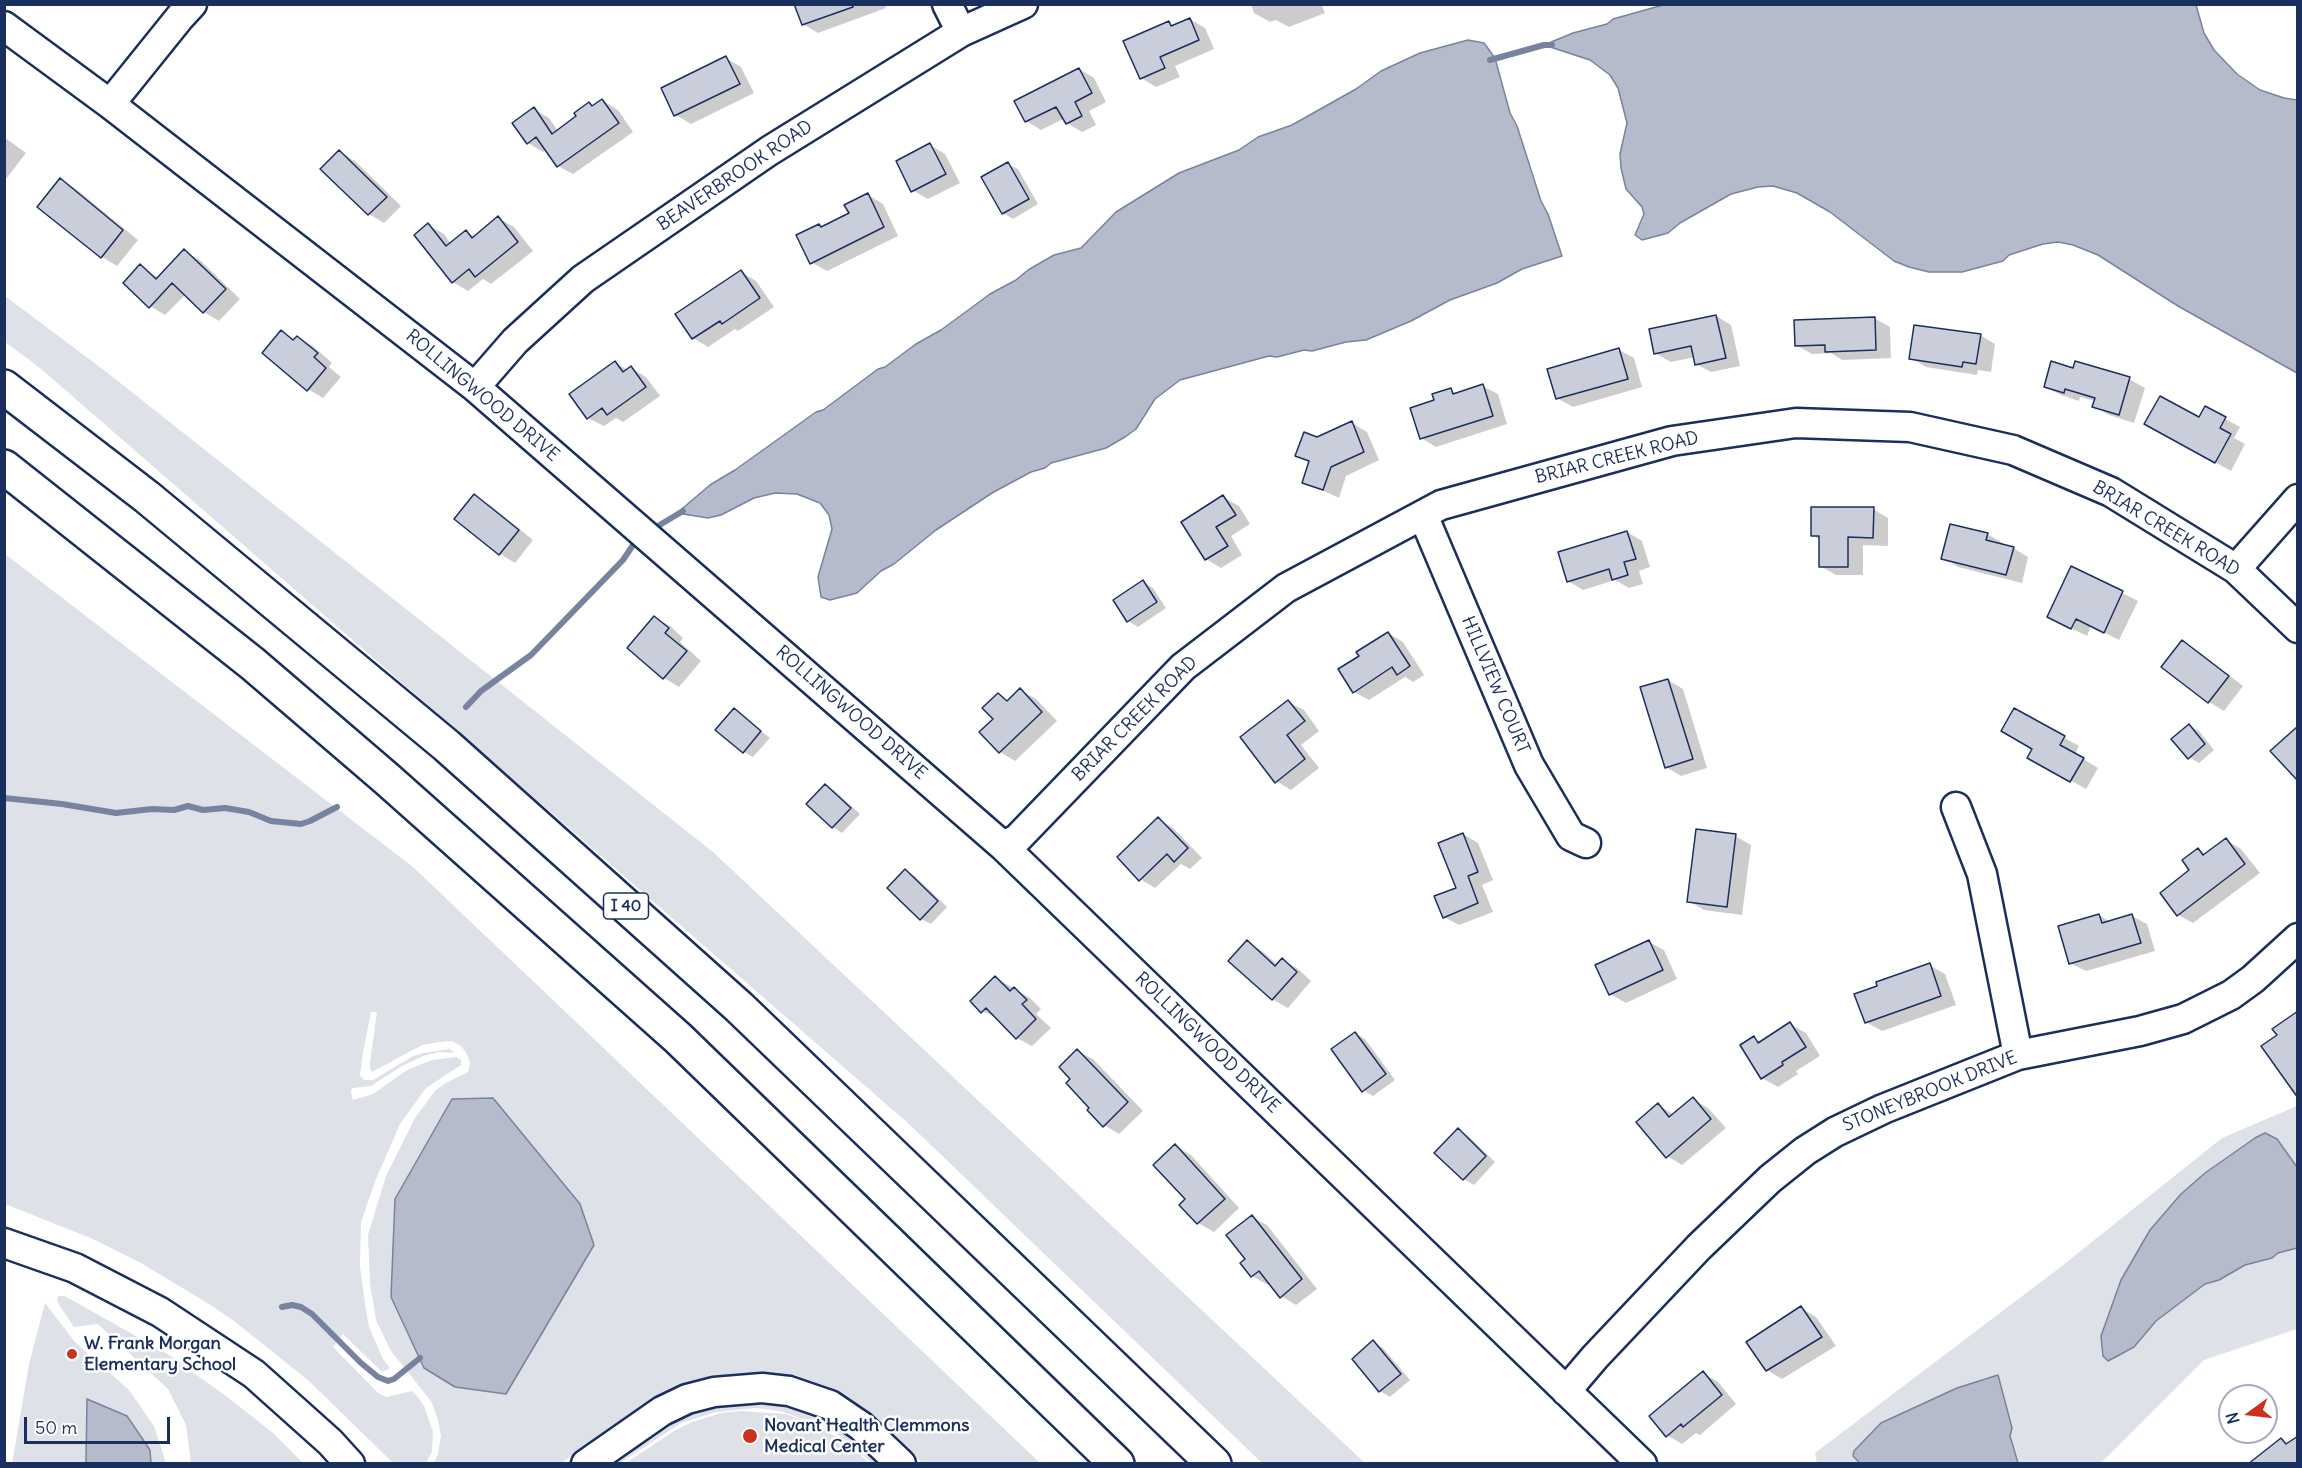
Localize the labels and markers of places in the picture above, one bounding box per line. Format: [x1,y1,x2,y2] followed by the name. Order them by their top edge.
[84,1333,236,1376] place label: W. Frank Morgan Elementary School
[65,1347,79,1361] marker: W. Frank Morgan Elementary School
[764,1415,969,1458] place label: Novant Health Clemmons Medical Center
[741,1427,759,1445] marker: Novant Health Clemmons Medical Center

